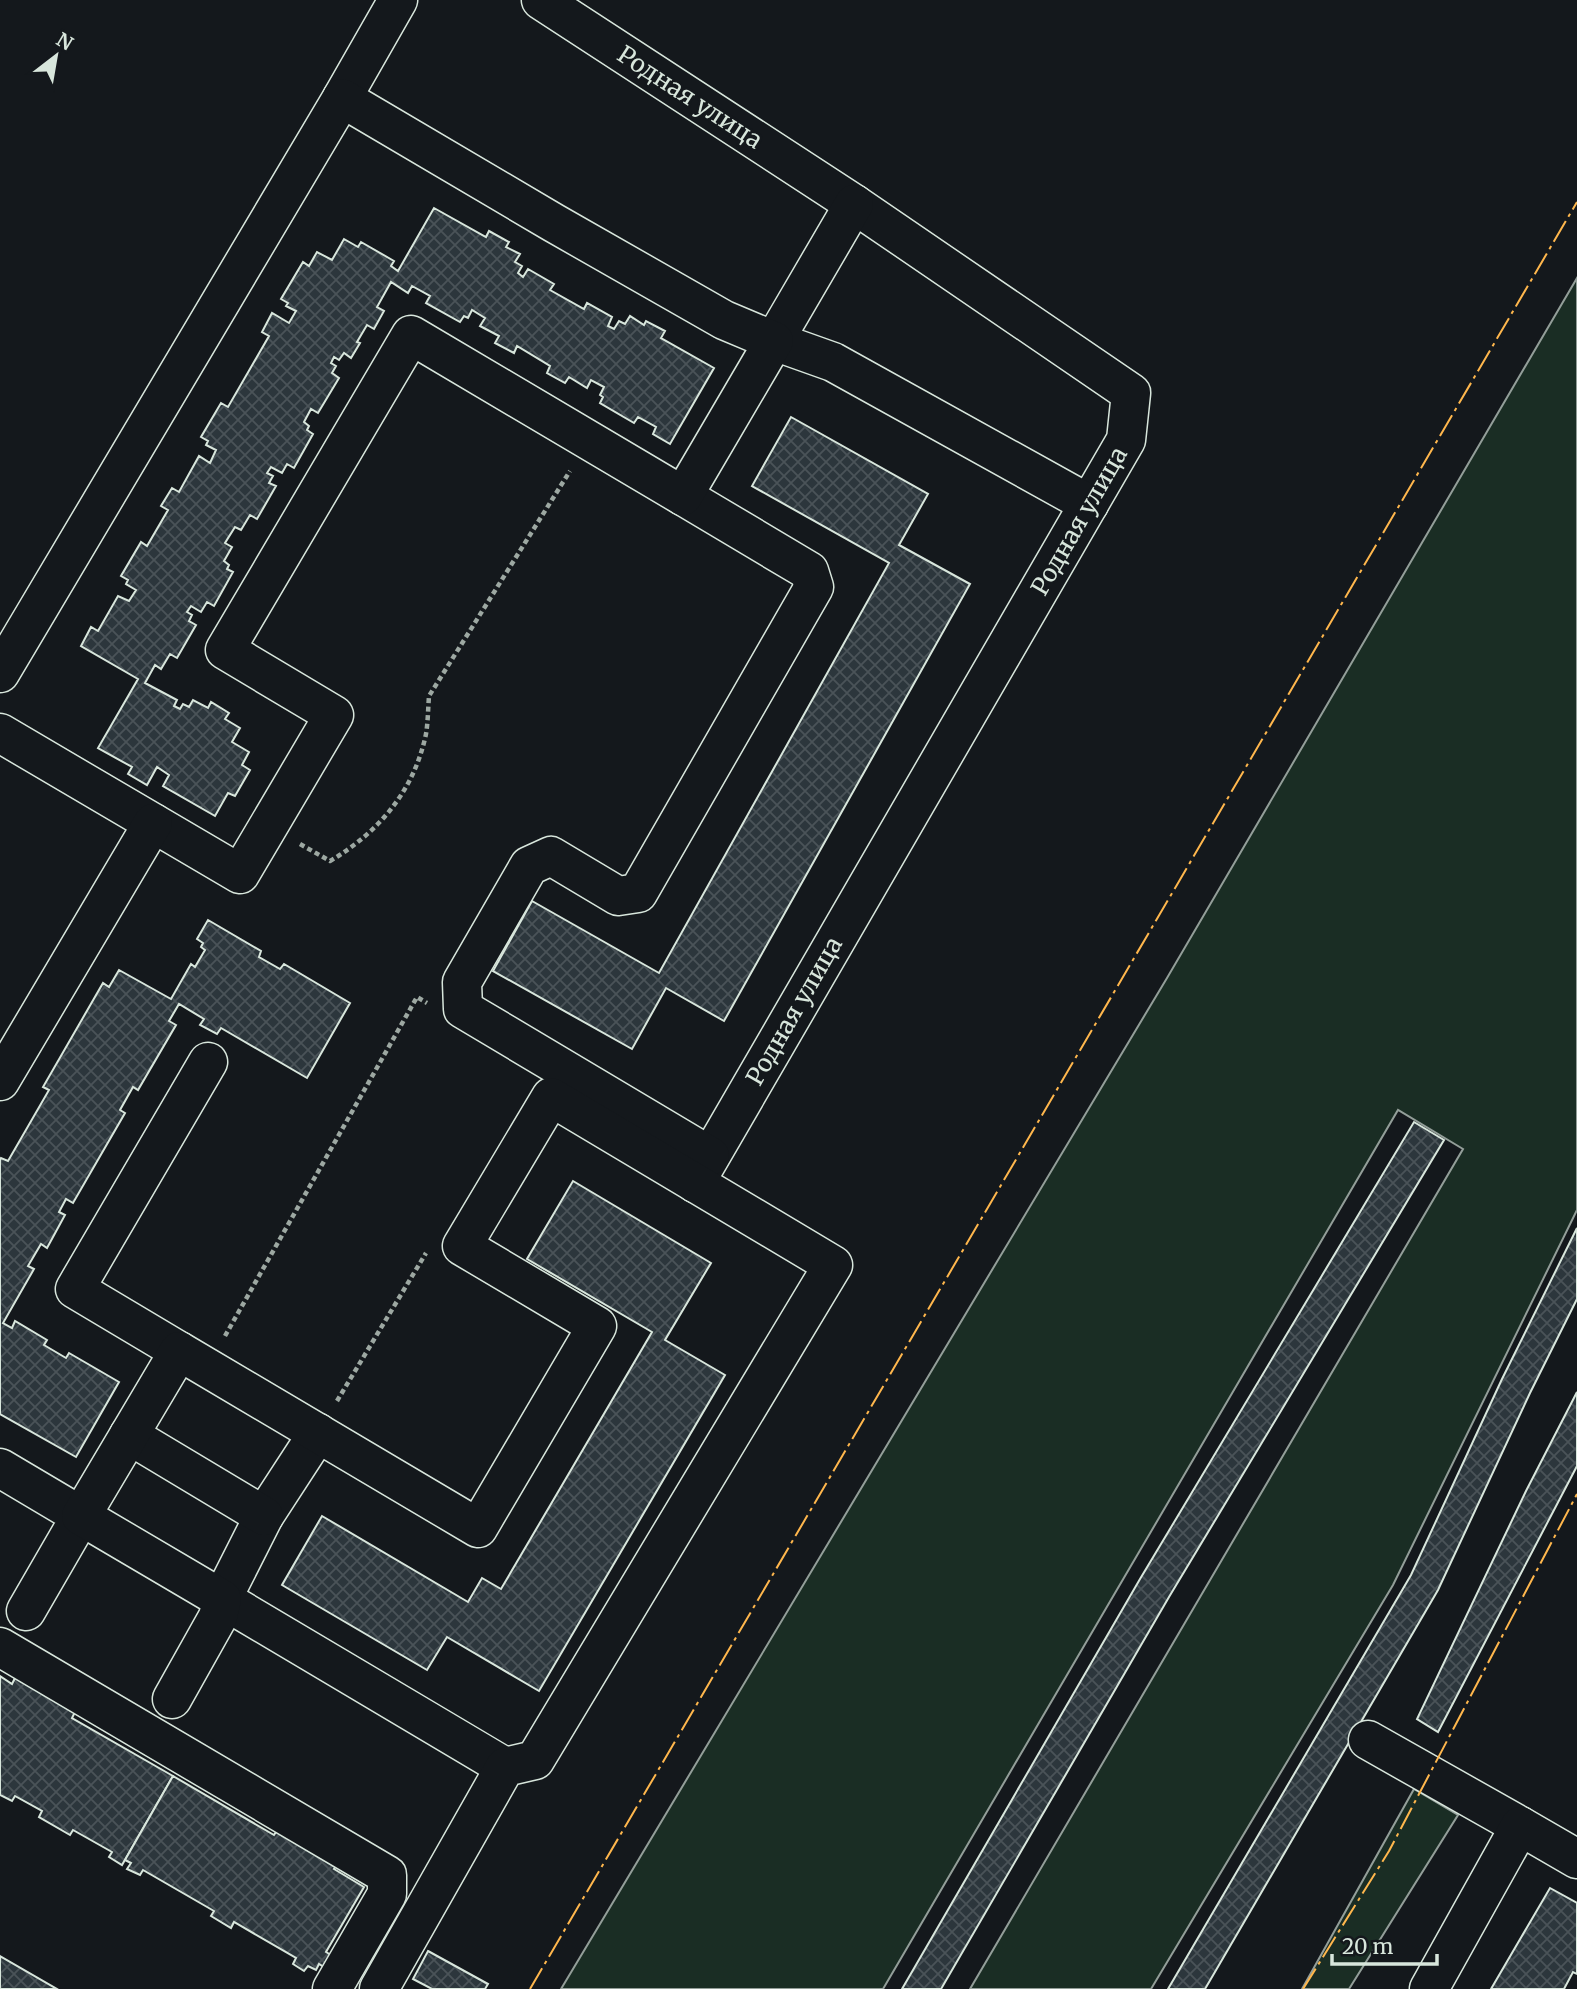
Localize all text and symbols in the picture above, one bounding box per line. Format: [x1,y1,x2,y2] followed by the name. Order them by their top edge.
[21,21,91,91] north arrow
[52,27,77,56] text: N
[612,39,768,155] street label: Родная улица
[1024,441,1134,601] street label: Родная улица
[739,931,849,1091] street label: Родная улица
[1332,1923,1437,1967] scale bar
[1342,1933,1394,1960] text: 20 m

